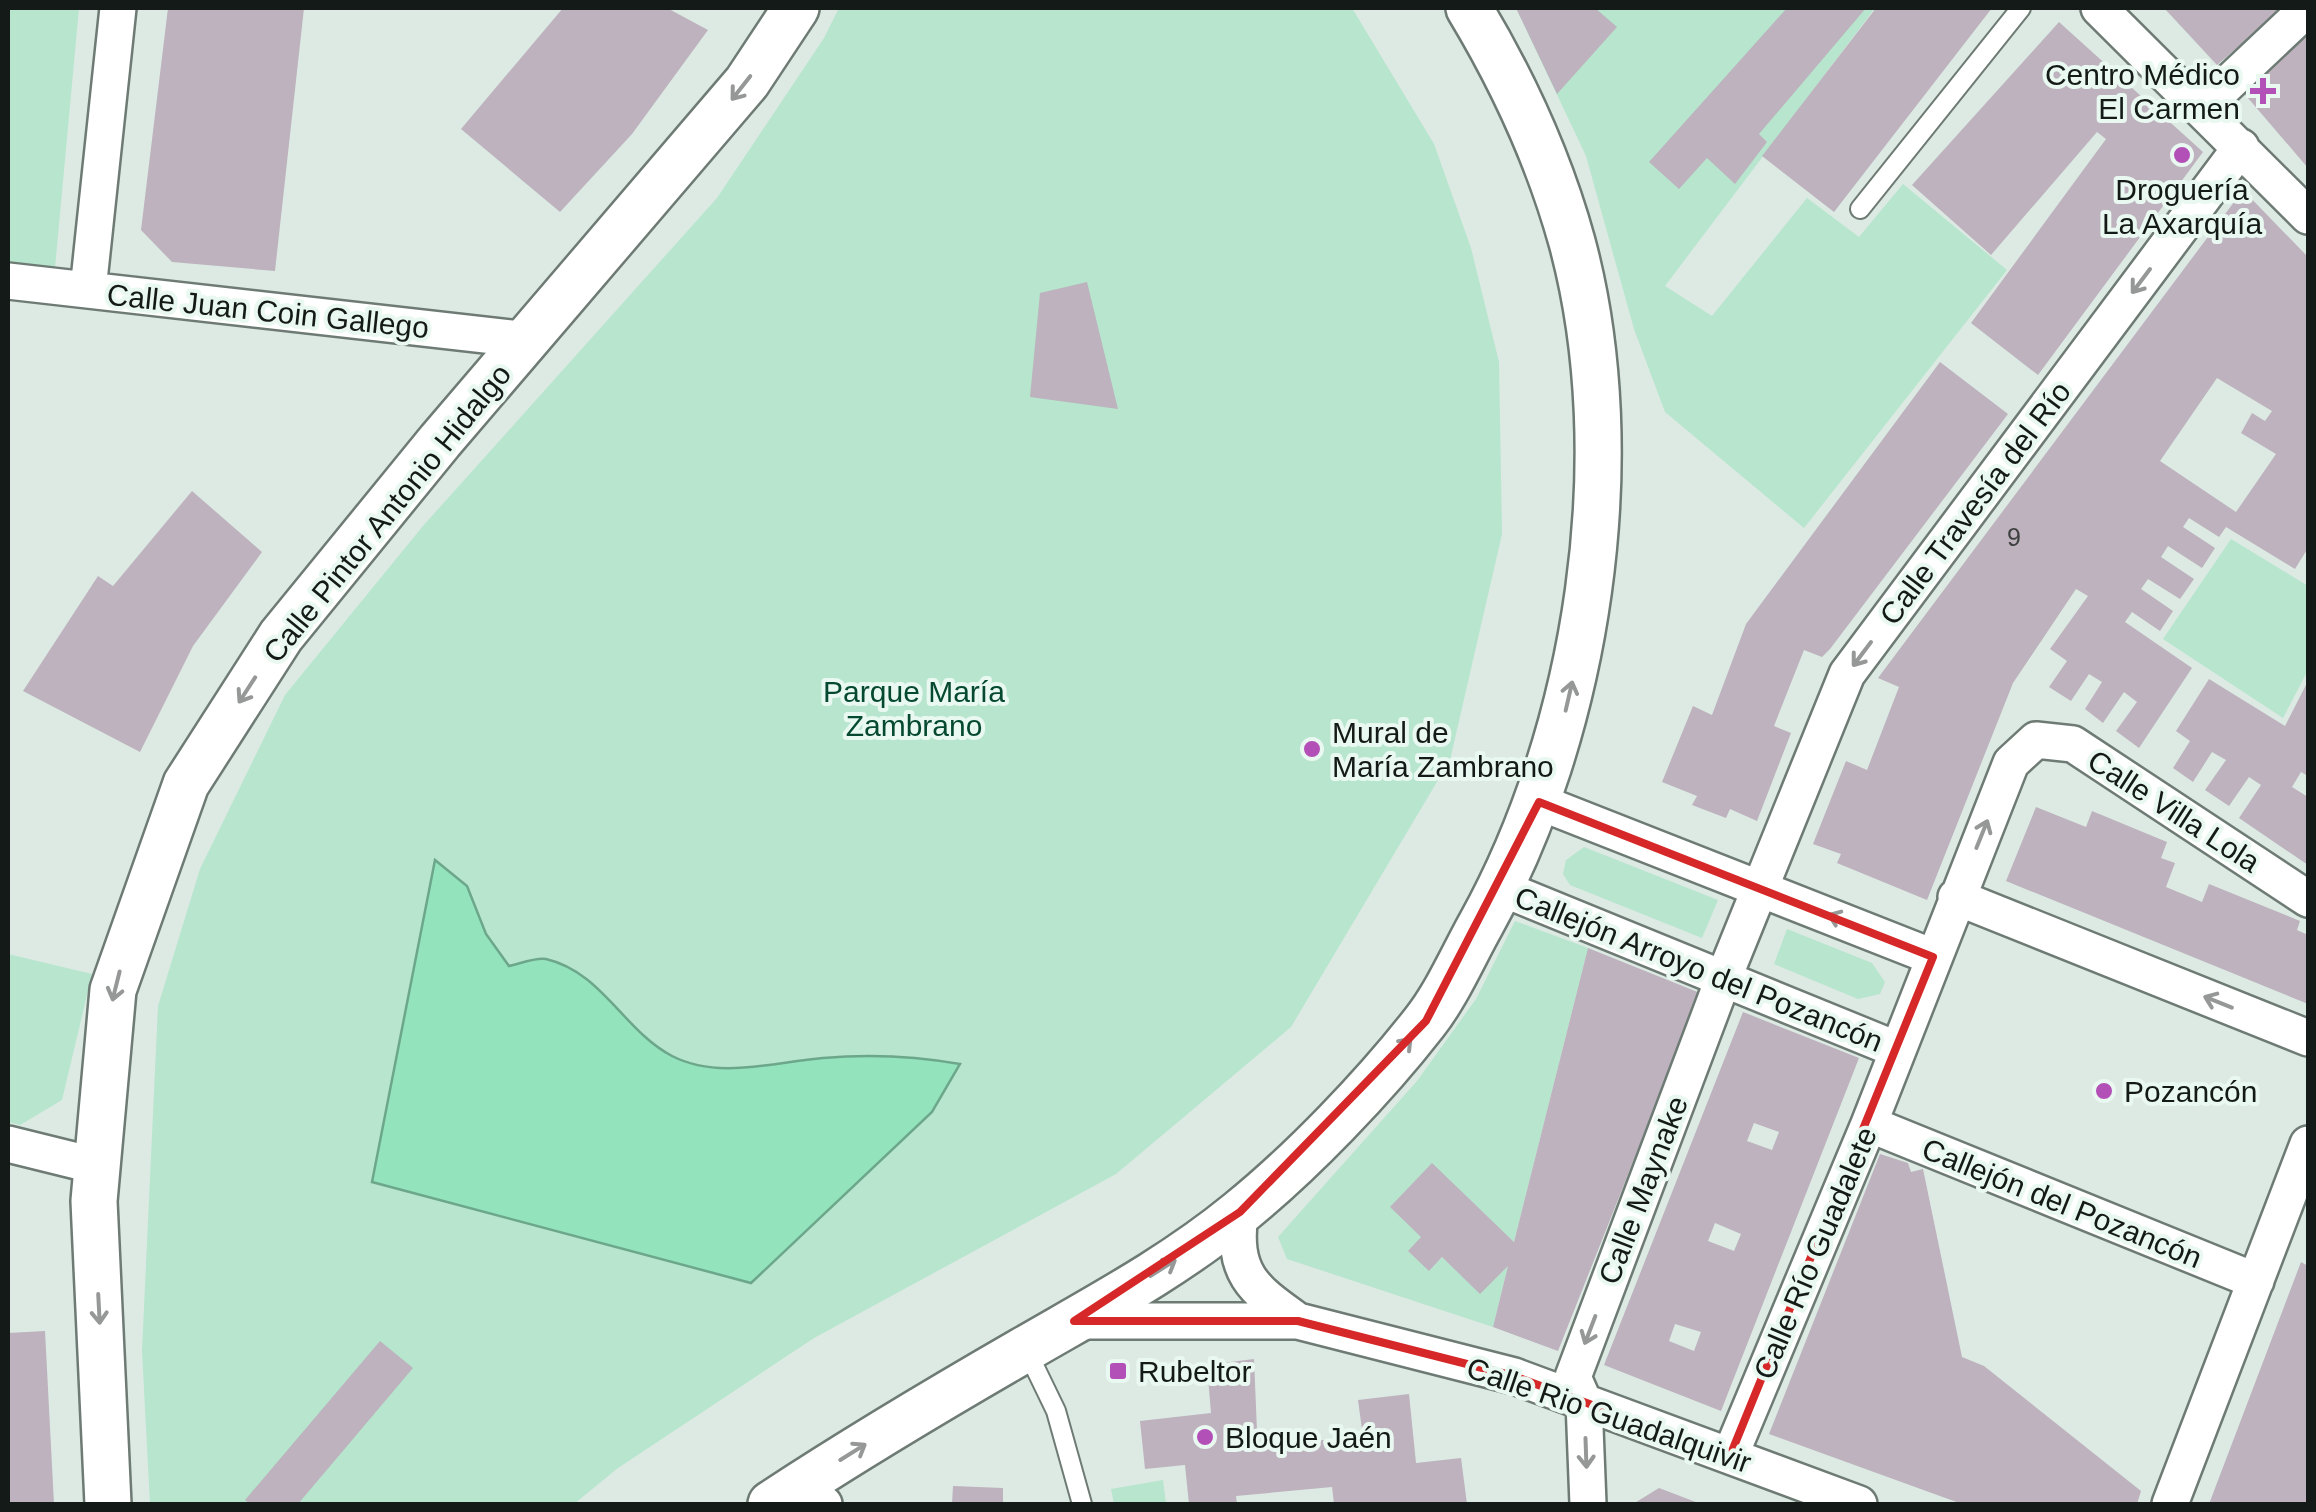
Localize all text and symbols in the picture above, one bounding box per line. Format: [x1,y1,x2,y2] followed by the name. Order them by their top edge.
[2045,58,2240,125] place label: Centro Médico El Carmen
[731,74,752,101] one-way arrow
[2250,78,2276,104] marker: Centro Médico El Carmen
[2171,144,2193,166] marker: Droguería La Axarquía
[2102,173,2262,240] place label: Droguería La Axarquía
[2130,267,2151,295] one-way arrow
[105,278,431,344] street label: Calle Juan Coin Gallego
[257,357,517,669] street label: Calle Pintor Antonio Hidalgo
[1873,375,2077,631] street label: Calle Travesía del Río
[2007,523,2021,551] house number: 9
[1851,640,1872,667] one-way arrow
[823,675,1005,742] park label: Parque María Zambrano
[236,676,257,704] one-way arrow
[1561,681,1579,713] one-way arrow
[1332,716,1554,783] place label: Mural de María Zambrano
[1301,738,1323,760] marker: Mural de María Zambrano
[2082,743,2266,879] street label: Calle Villa Lola
[1975,819,1993,850] one-way arrow
[1510,880,1888,1058] street label: Callejón Arroyo del Pozancón
[1828,910,1858,928] one-way arrow
[106,969,124,1001] one-way arrow
[2203,991,2234,1009] one-way arrow
[1389,1037,1412,1062] one-way arrow
[2124,1075,2257,1108] place label: Pozancón
[2093,1080,2115,1102] marker: Pozancón
[1592,1091,1694,1289] street label: Calle Maynake
[1747,1122,1883,1384] street label: Calle Río Guadalete
[1917,1132,2207,1274] street label: Callejón del Pozancón
[1148,1258,1176,1279] one-way arrow
[90,1293,109,1325] one-way arrow
[1580,1314,1598,1345] one-way arrow
[1463,1351,1755,1479] street label: Calle Rio Guadalquivir
[1138,1355,1251,1388] place label: Rubeltor
[1107,1360,1129,1382] marker: Rubeltor
[1225,1421,1392,1454] place label: Bloque Jaén
[1194,1426,1216,1448] marker: Bloque Jaén
[1576,1437,1595,1469] one-way arrow
[838,1442,867,1462] one-way arrow

